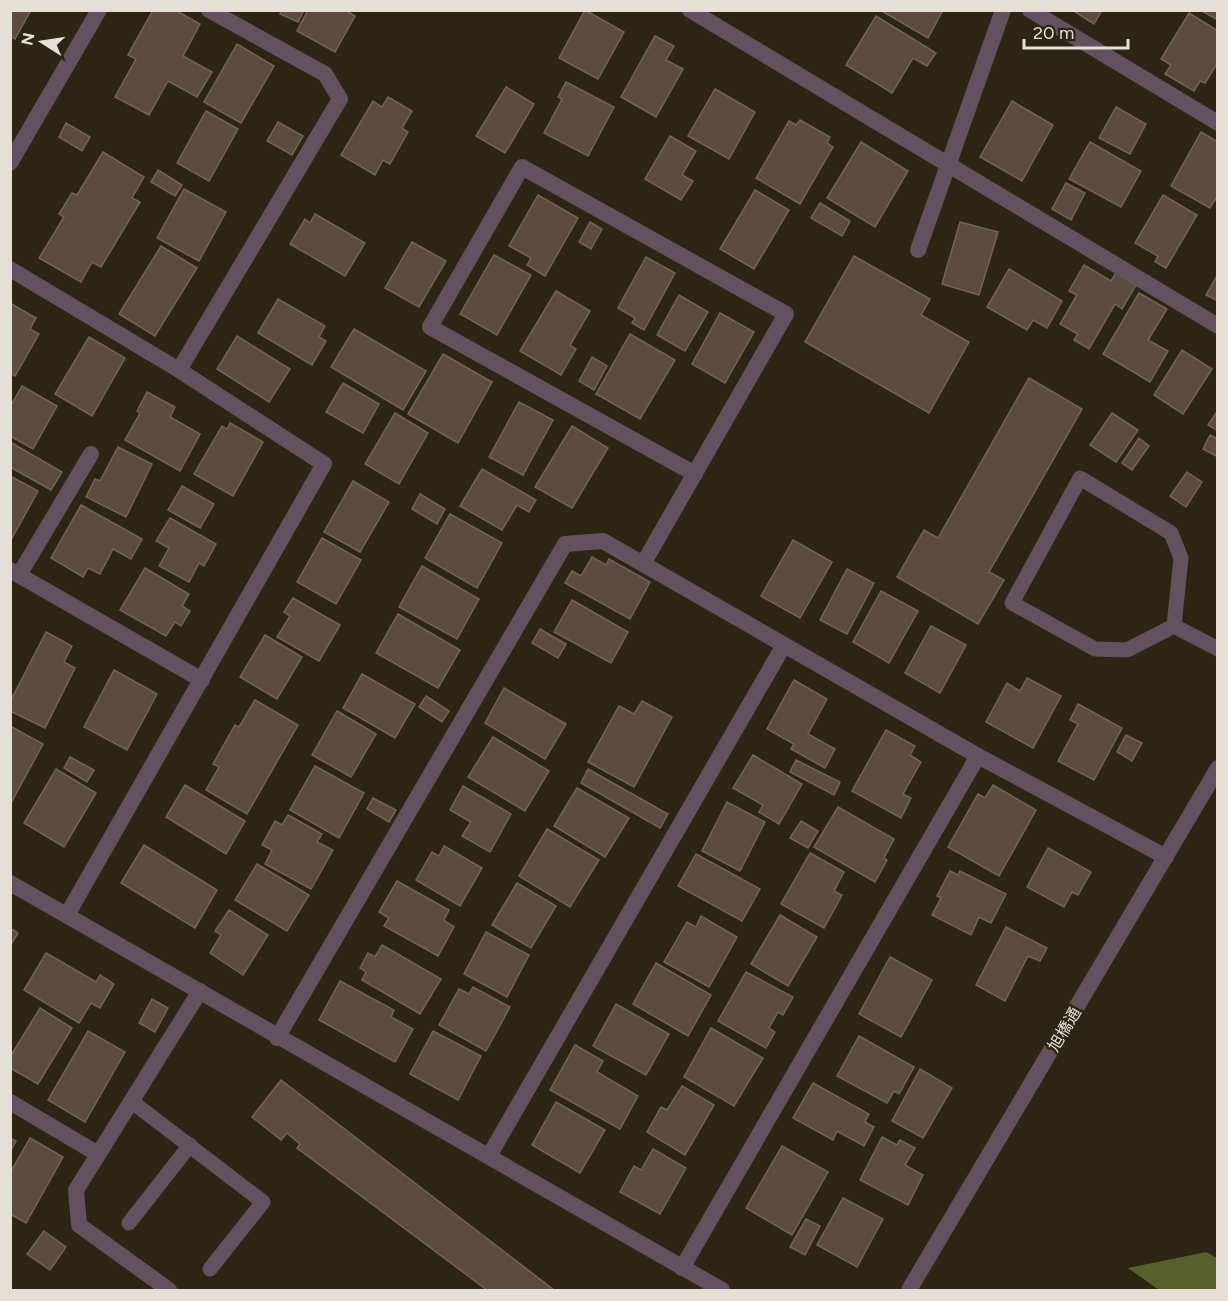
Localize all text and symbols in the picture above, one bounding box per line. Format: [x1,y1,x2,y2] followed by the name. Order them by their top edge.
[12,12,72,72] north arrow
[1024,12,1128,50] scale bar
[1033,22,1074,44] text: 20 m
[17,31,38,47] text: N
[1044,1004,1085,1055] street label: 旭橋通

